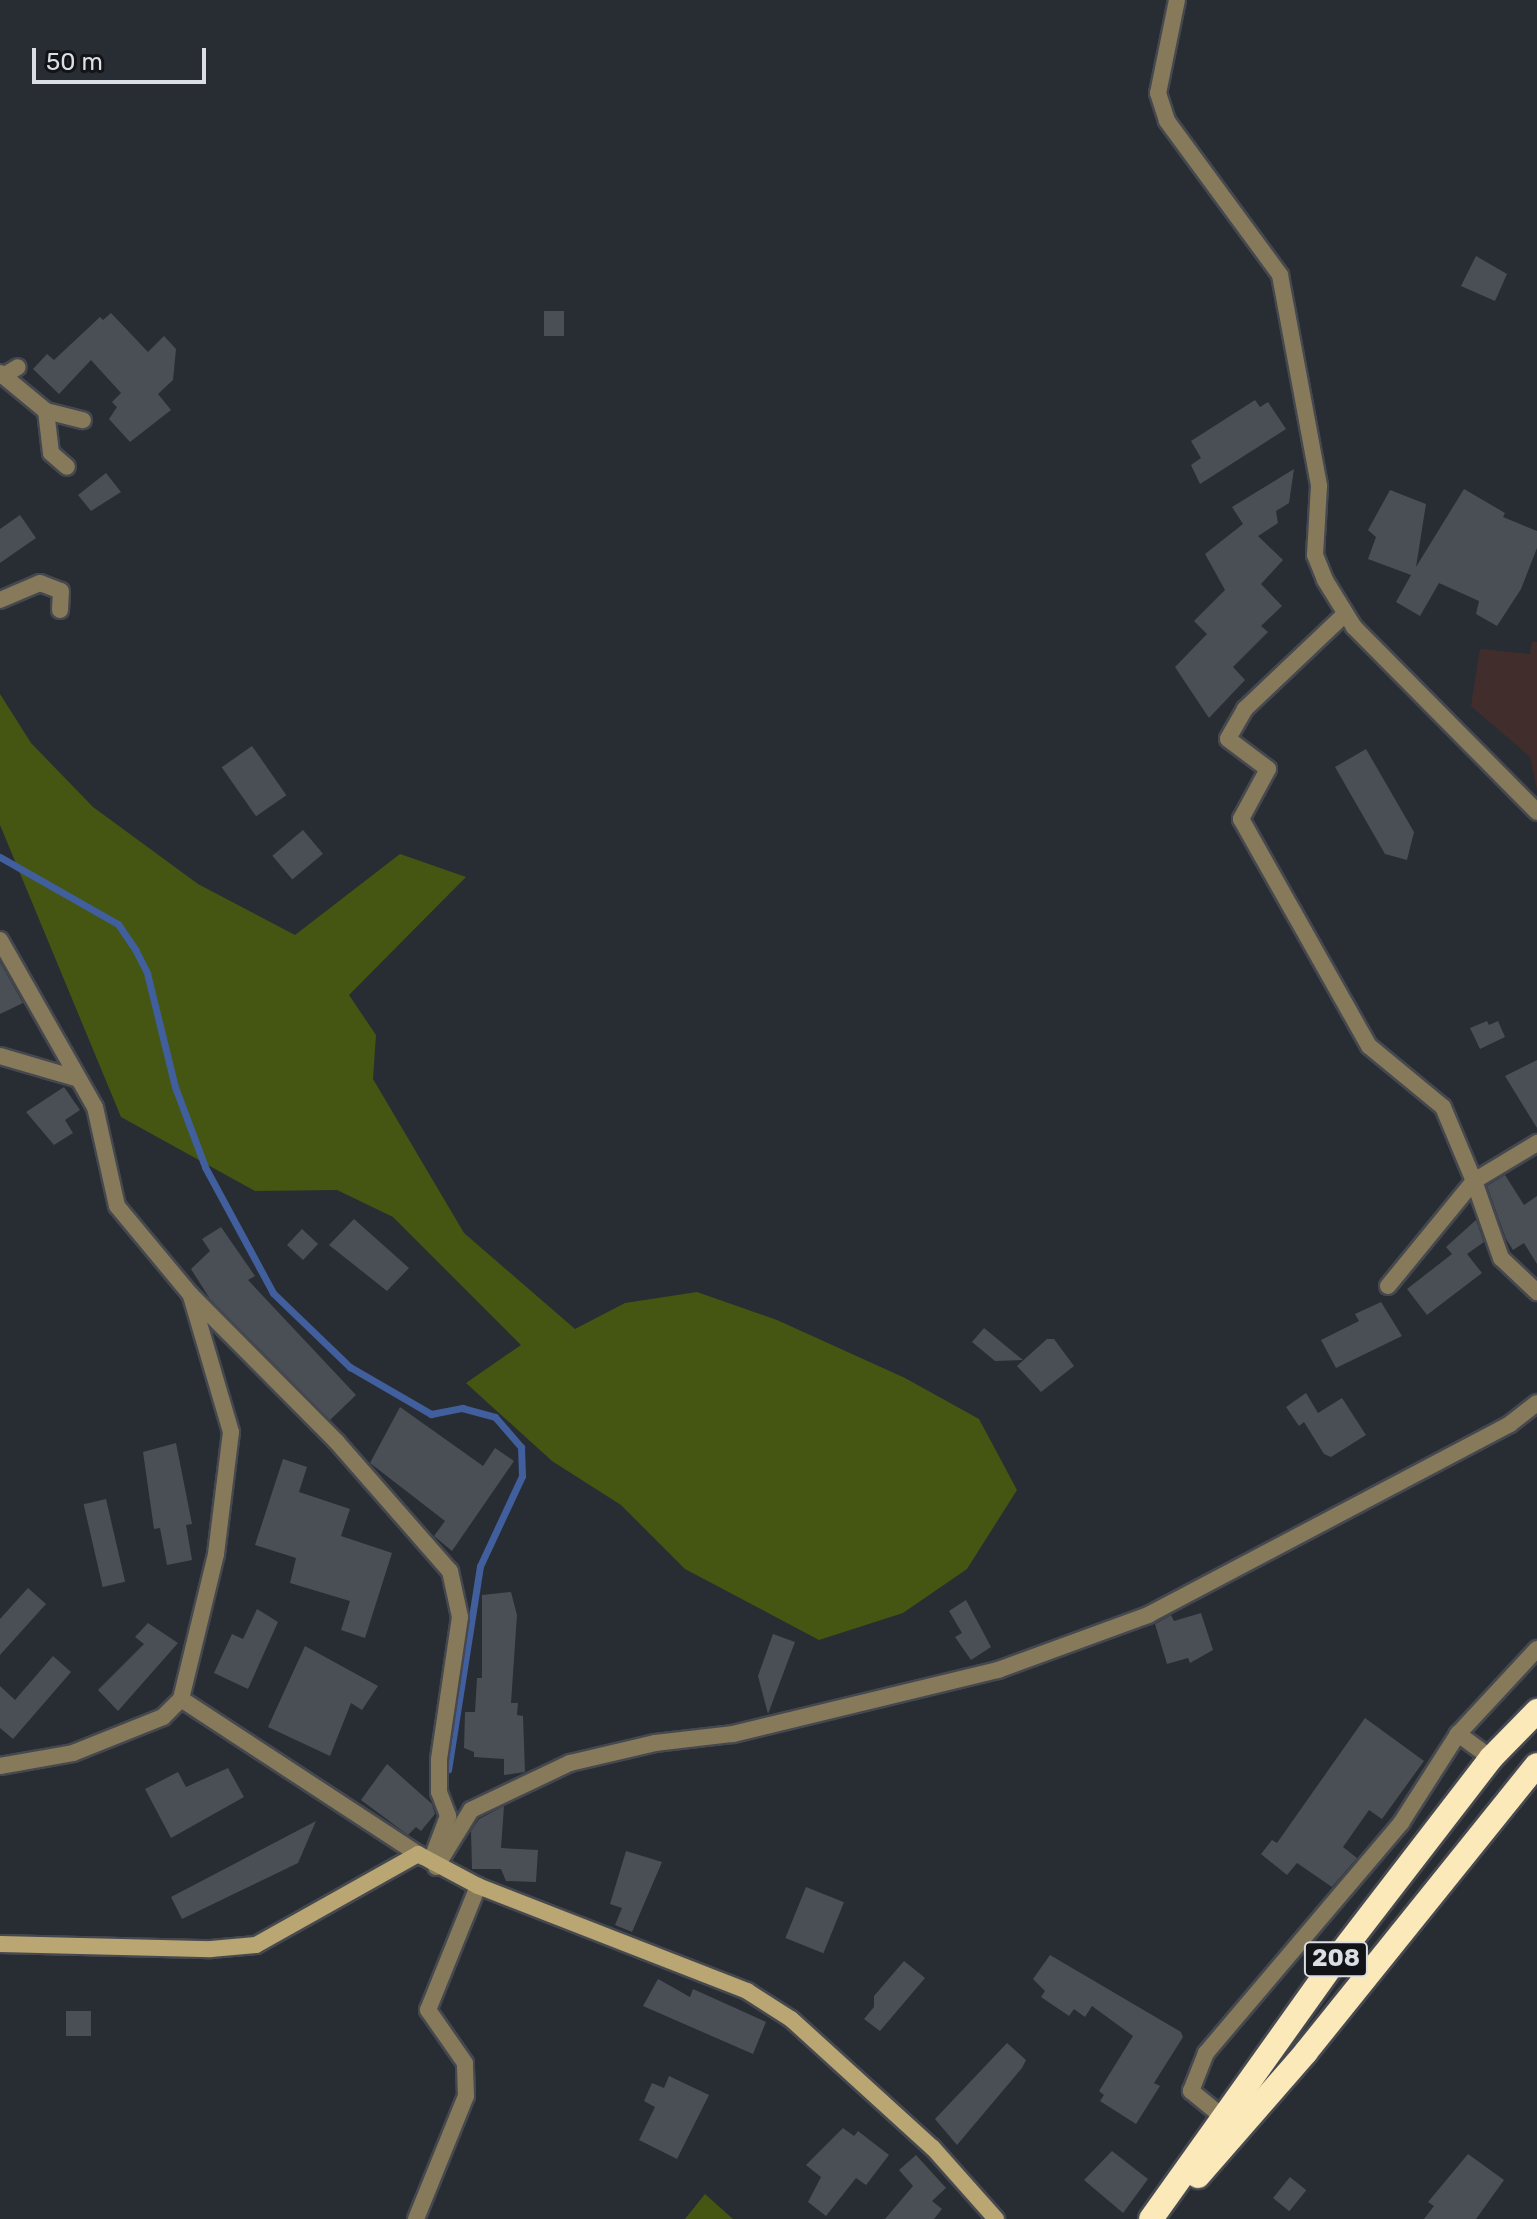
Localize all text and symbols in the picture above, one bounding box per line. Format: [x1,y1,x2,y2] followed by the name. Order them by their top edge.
[36,32,210,82] scale bar
[46,48,103,76] text: 50 m
[1302,1939,1370,1979] road number: 208

